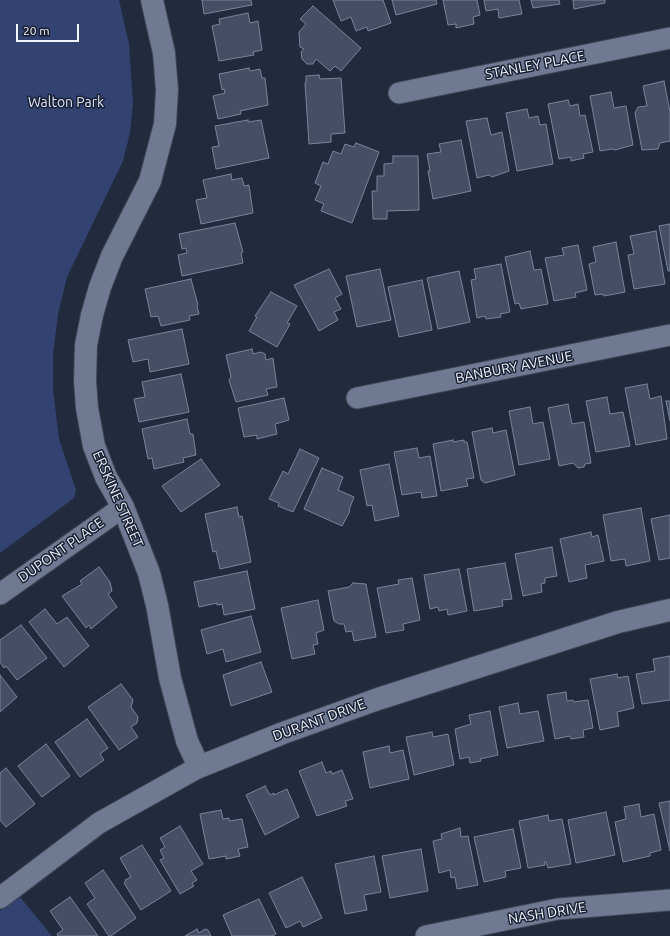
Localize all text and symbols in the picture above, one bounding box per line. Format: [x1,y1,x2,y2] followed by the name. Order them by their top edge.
[18,16,81,42] scale bar
[23,24,50,37] text: 20 m
[484,47,586,83] street label: STANLEY PLACE
[28,94,104,110] park label: Walton Park
[454,347,574,387] street label: BANBURY AVENUE
[89,448,147,550] street label: ERSKINE STREET
[15,514,107,586] street label: DUPONT PLACE
[270,695,368,745] street label: DURANT DRIVE
[507,899,587,927] street label: NASH DRIVE

